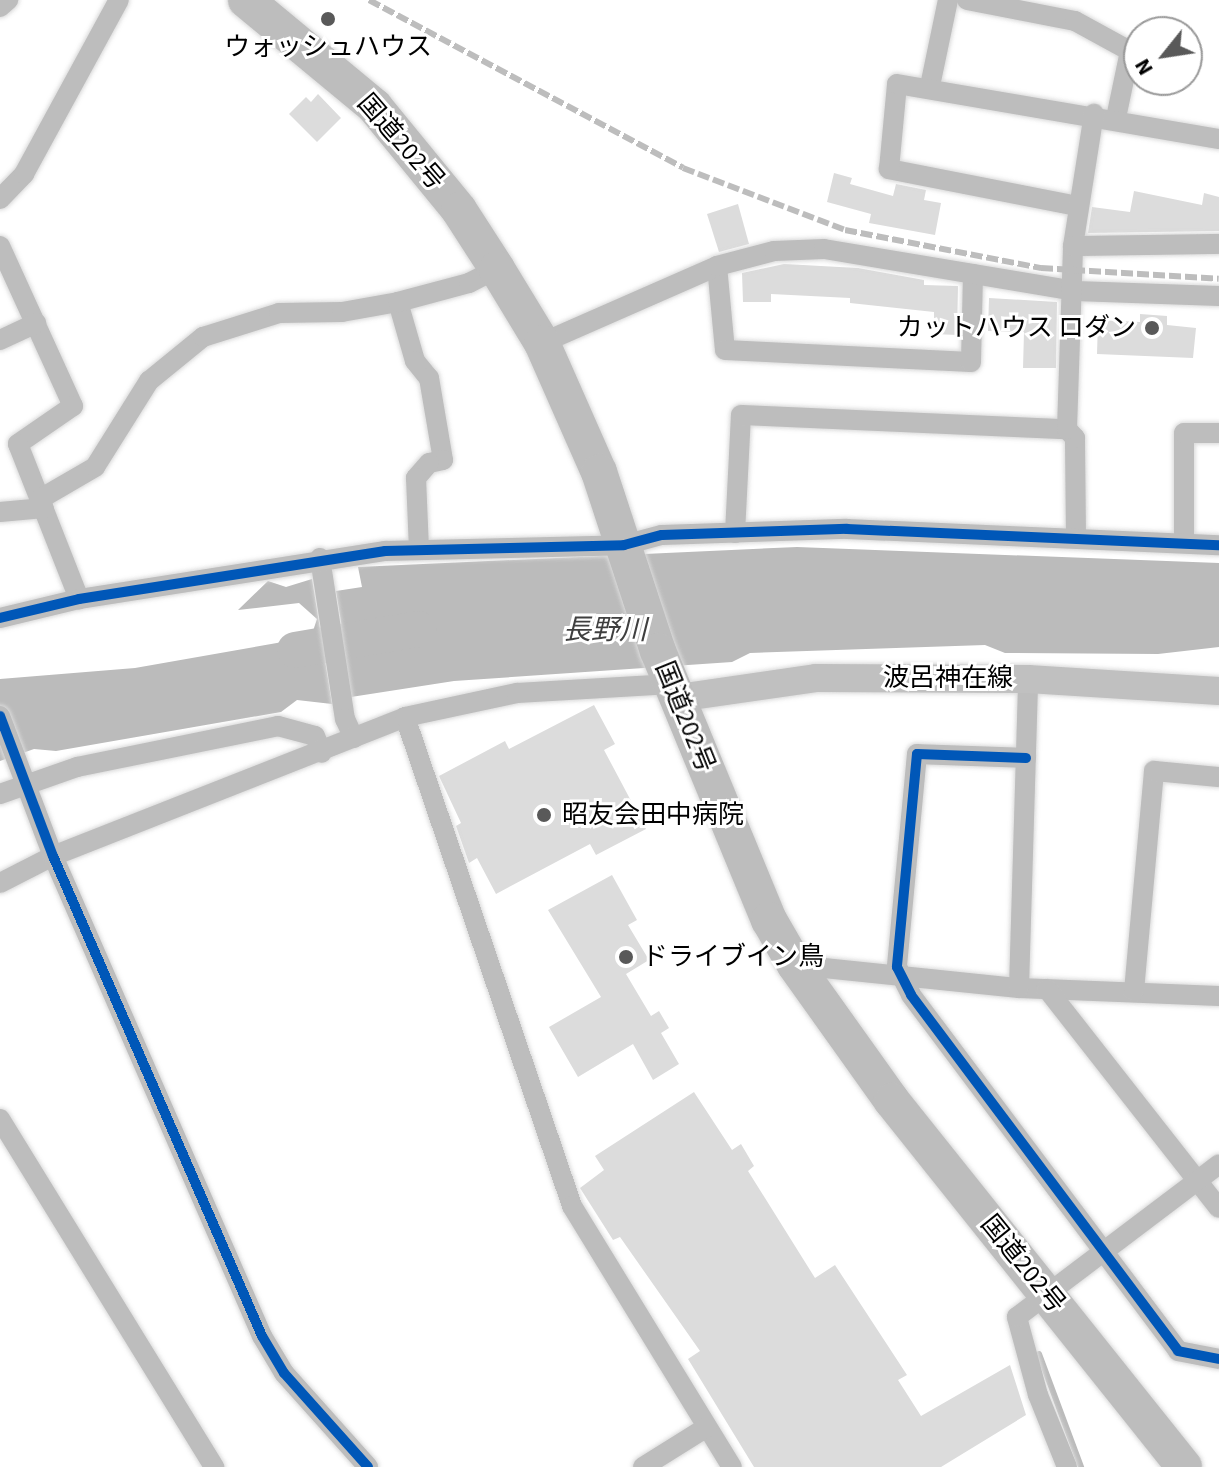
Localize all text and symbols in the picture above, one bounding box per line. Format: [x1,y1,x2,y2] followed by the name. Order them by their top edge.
[319,10,337,28] marker: ウォッシュハウス
[1123,16,1203,96] north arrow
[224,31,432,63] place label: ウォッシュハウス
[1126,53,1161,81] text: N
[351,88,451,196] street label: 国道202号
[897,312,1136,344] place label: カットハウス ロダン
[1143,319,1161,337] marker: カットハウス ロダン
[563,613,647,647] water label: 長野川
[649,657,721,777] street label: 国道202号
[883,662,1013,694] street label: 波呂神在線
[562,799,744,831] place label: 昭友会田中病院
[533,804,555,826] marker: 昭友会田中病院
[642,941,824,973] place label: ドライブイン鳥
[617,948,635,966] marker: ドライブイン鳥
[974,1209,1072,1319] street label: 国道202号

